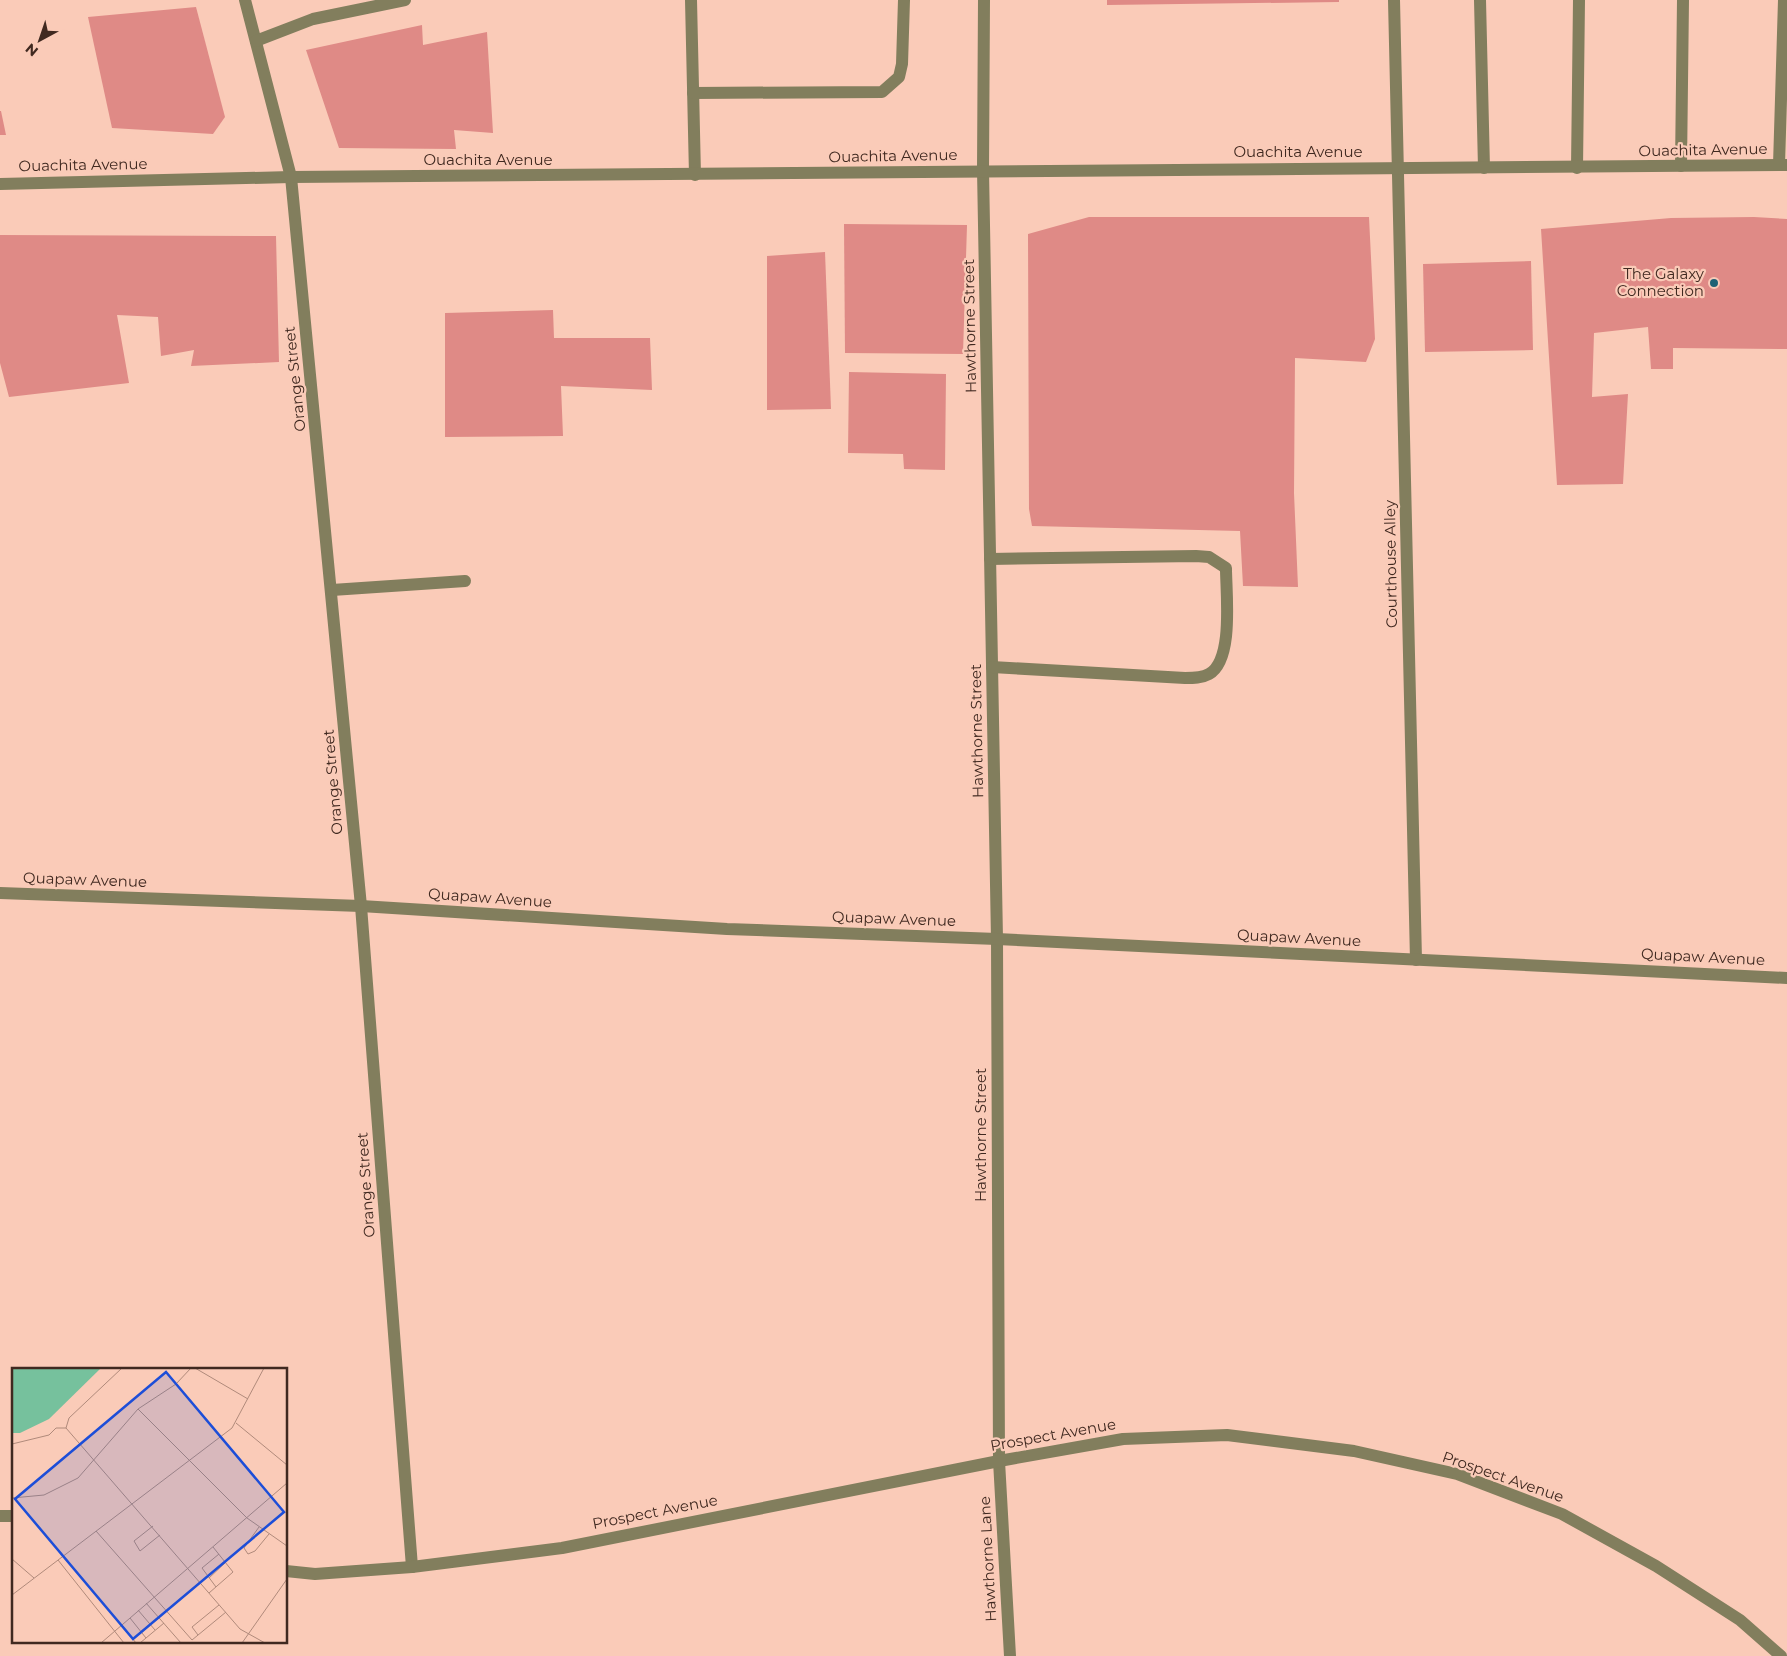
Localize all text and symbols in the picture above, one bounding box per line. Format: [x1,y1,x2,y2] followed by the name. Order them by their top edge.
[15,15,65,65] north arrow
[22,39,42,60] text: N
[1638,139,1768,160] street label: Ouachita Avenue
[1233,142,1363,161] street label: Ouachita Avenue
[828,145,958,166] street label: Ouachita Avenue
[423,150,553,169] street label: Ouachita Avenue
[18,154,148,175] street label: Ouachita Avenue
[959,259,980,393] street label: Hawthorne Street
[1617,264,1705,300] place label: The Galaxy Connection
[1708,277,1720,289] marker: The Galaxy Connection
[280,326,309,433] street label: Orange Street
[1380,499,1401,628] street label: Courthouse Alley
[966,664,987,798] street label: Hawthorne Street
[318,729,347,835] street label: Orange Street
[23,868,147,891] street label: Quapaw Avenue
[427,884,553,911] street label: Quapaw Avenue
[832,907,956,930] street label: Quapaw Avenue
[1237,925,1361,950] street label: Quapaw Avenue
[1641,944,1765,969] street label: Quapaw Avenue
[971,1068,990,1202] street label: Hawthorne Street
[352,1132,379,1238] street label: Orange Street
[12,1368,288,1644] inset map
[989,1414,1117,1455] street label: Prospect Avenue
[1440,1447,1566,1506] street label: Prospect Avenue
[591,1490,719,1533] street label: Prospect Avenue
[975,1496,1000,1622] street label: Hawthorne Lane

